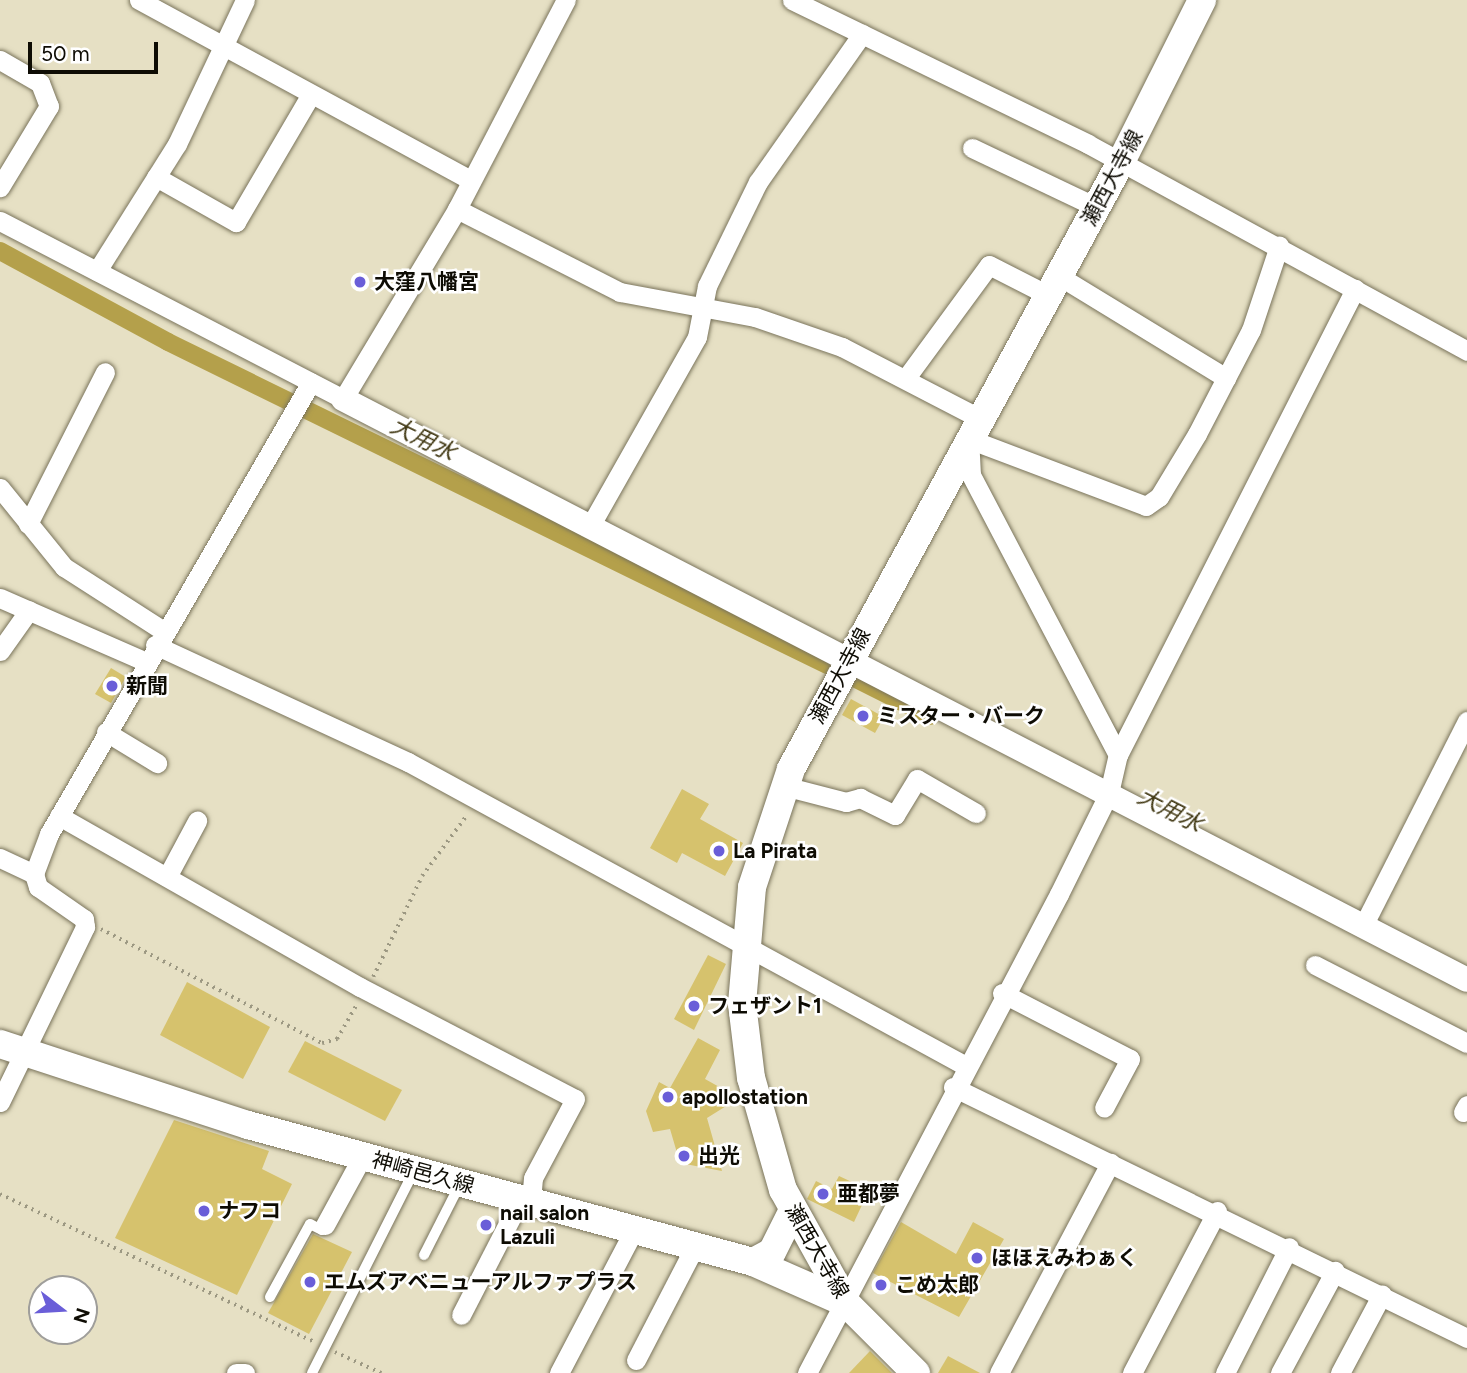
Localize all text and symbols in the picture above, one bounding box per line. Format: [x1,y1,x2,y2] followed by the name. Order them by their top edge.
[32,28,161,72] scale bar
[41,41,90,66] text: 50 m
[1076,126,1148,230] street label: 瀬西大寺線
[374,269,479,295] place label: 大窪八幡宮
[352,274,368,290] marker: 大窪八幡宮
[386,411,460,467] water label: 大用水
[804,624,876,728] street label: 瀬西大寺線
[126,673,168,699] place label: 新聞
[104,678,120,694] marker: 新聞
[877,703,1045,729] place label: ミスター・バーク
[855,708,871,724] marker: ミスター・バーク
[1133,782,1207,838] water label: 大用水
[733,838,817,864] place label: La Pirata
[711,843,727,859] marker: La Pirata
[708,993,822,1019] place label: フェザント1
[686,998,702,1014] marker: フェザント1
[682,1084,808,1110] place label: apollostation
[660,1089,676,1105] marker: apollostation
[698,1143,740,1169] place label: 出光
[369,1147,477,1199] street label: 神崎邑久線
[676,1148,692,1164] marker: 出光
[837,1181,900,1207] place label: 亜都夢
[815,1186,831,1202] marker: 亜都夢
[218,1198,281,1224] place label: ナフコ
[780,1199,854,1303] street label: 瀬西大寺線
[500,1200,589,1250] place label: nail salon Lazuli
[196,1203,212,1219] marker: ナフコ
[478,1217,494,1233] marker: nail salon Lazuli
[991,1245,1138,1271] place label: ほほえみわぁく
[969,1250,985,1266] marker: ほほえみわぁく
[324,1269,639,1295] place label: エムズアベニューアルファプラス
[895,1272,979,1298] place label: こめ太郎
[302,1274,318,1290] marker: エムズアベニューアルファプラス
[28,1275,98,1345] north arrow
[873,1277,889,1293] marker: こめ太郎
[69,1305,95,1326] text: N

